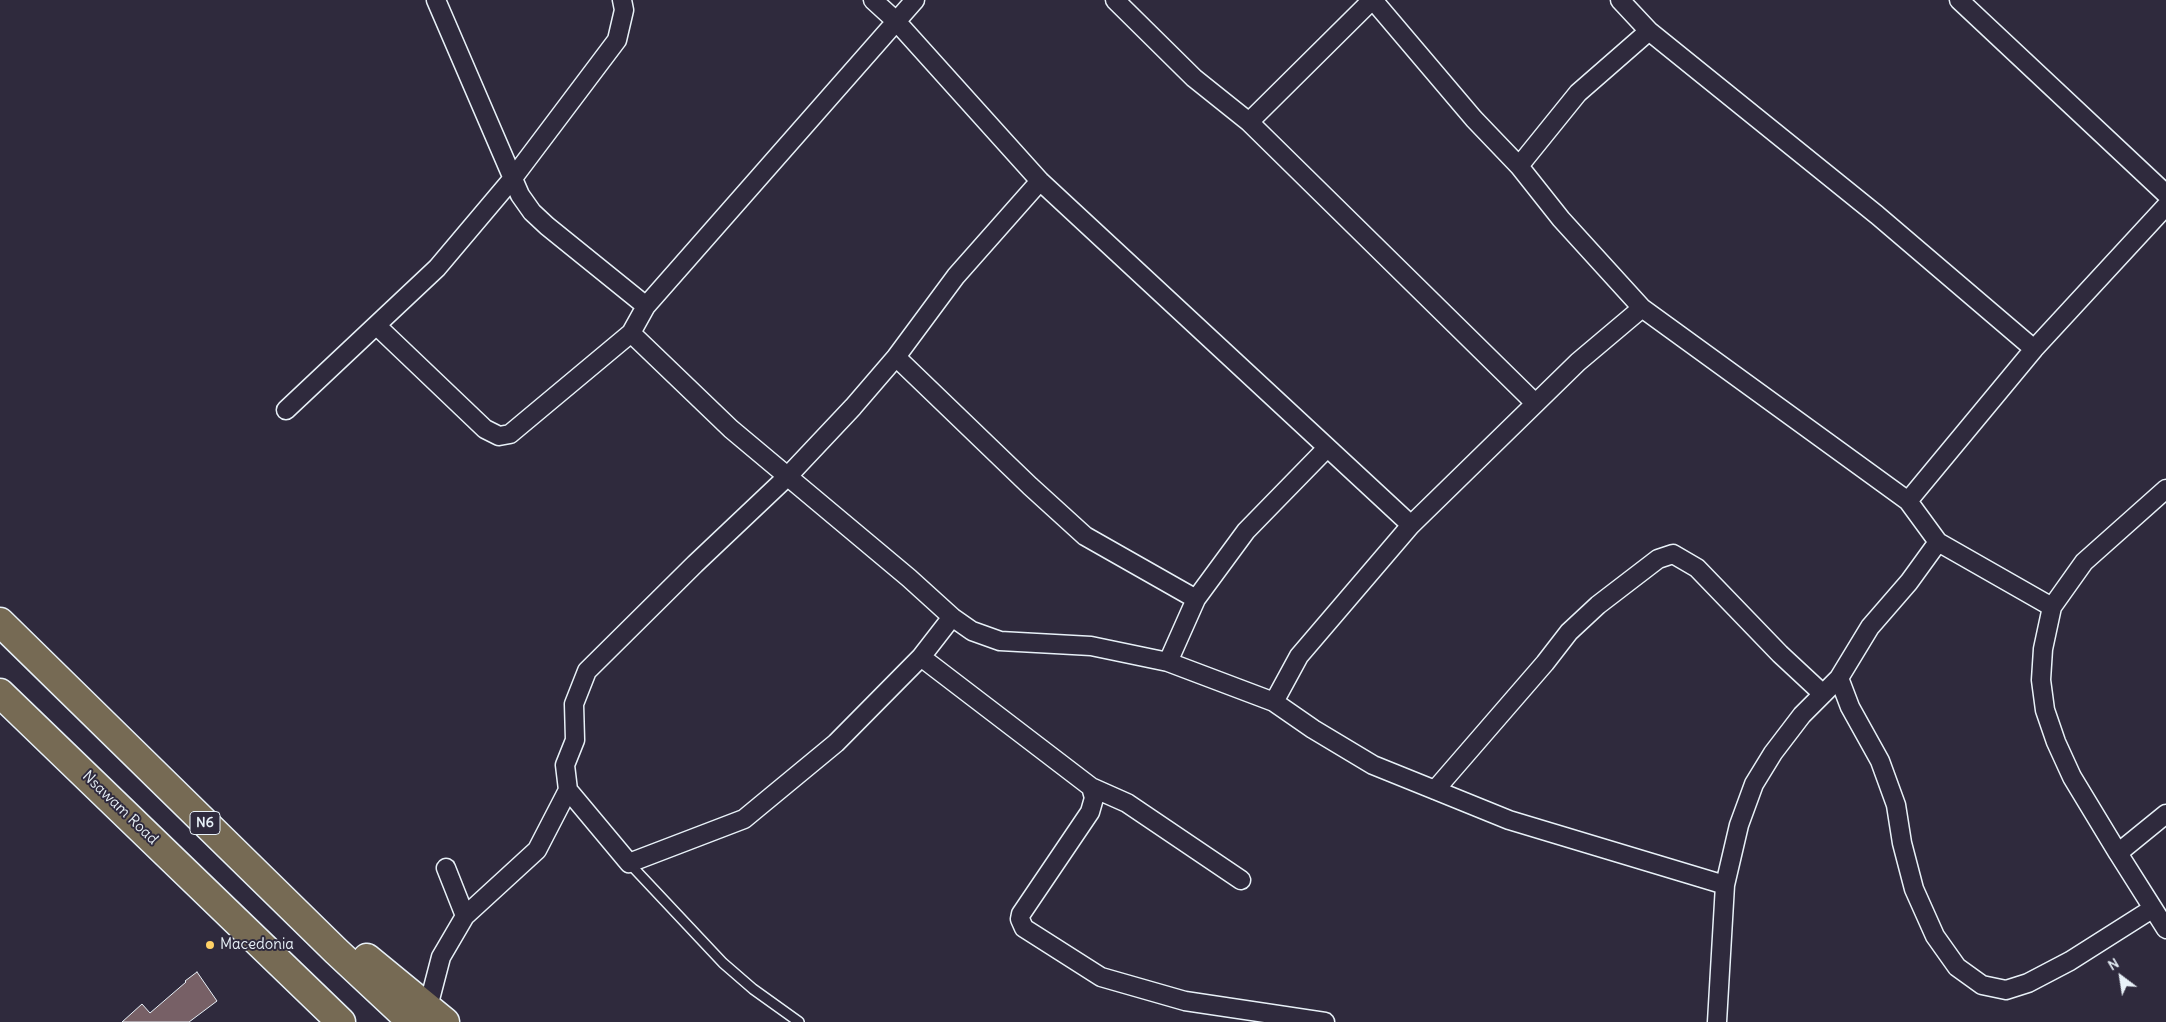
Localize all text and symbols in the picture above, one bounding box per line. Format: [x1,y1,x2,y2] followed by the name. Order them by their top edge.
[79,768,161,848] street label: Nsawam Road
[190,811,220,834] road number: N6
[220,936,294,954] place label: Macedonia
[204,939,216,951] marker: Macedonia
[2096,952,2146,1002] north arrow
[2104,954,2122,974] text: N

